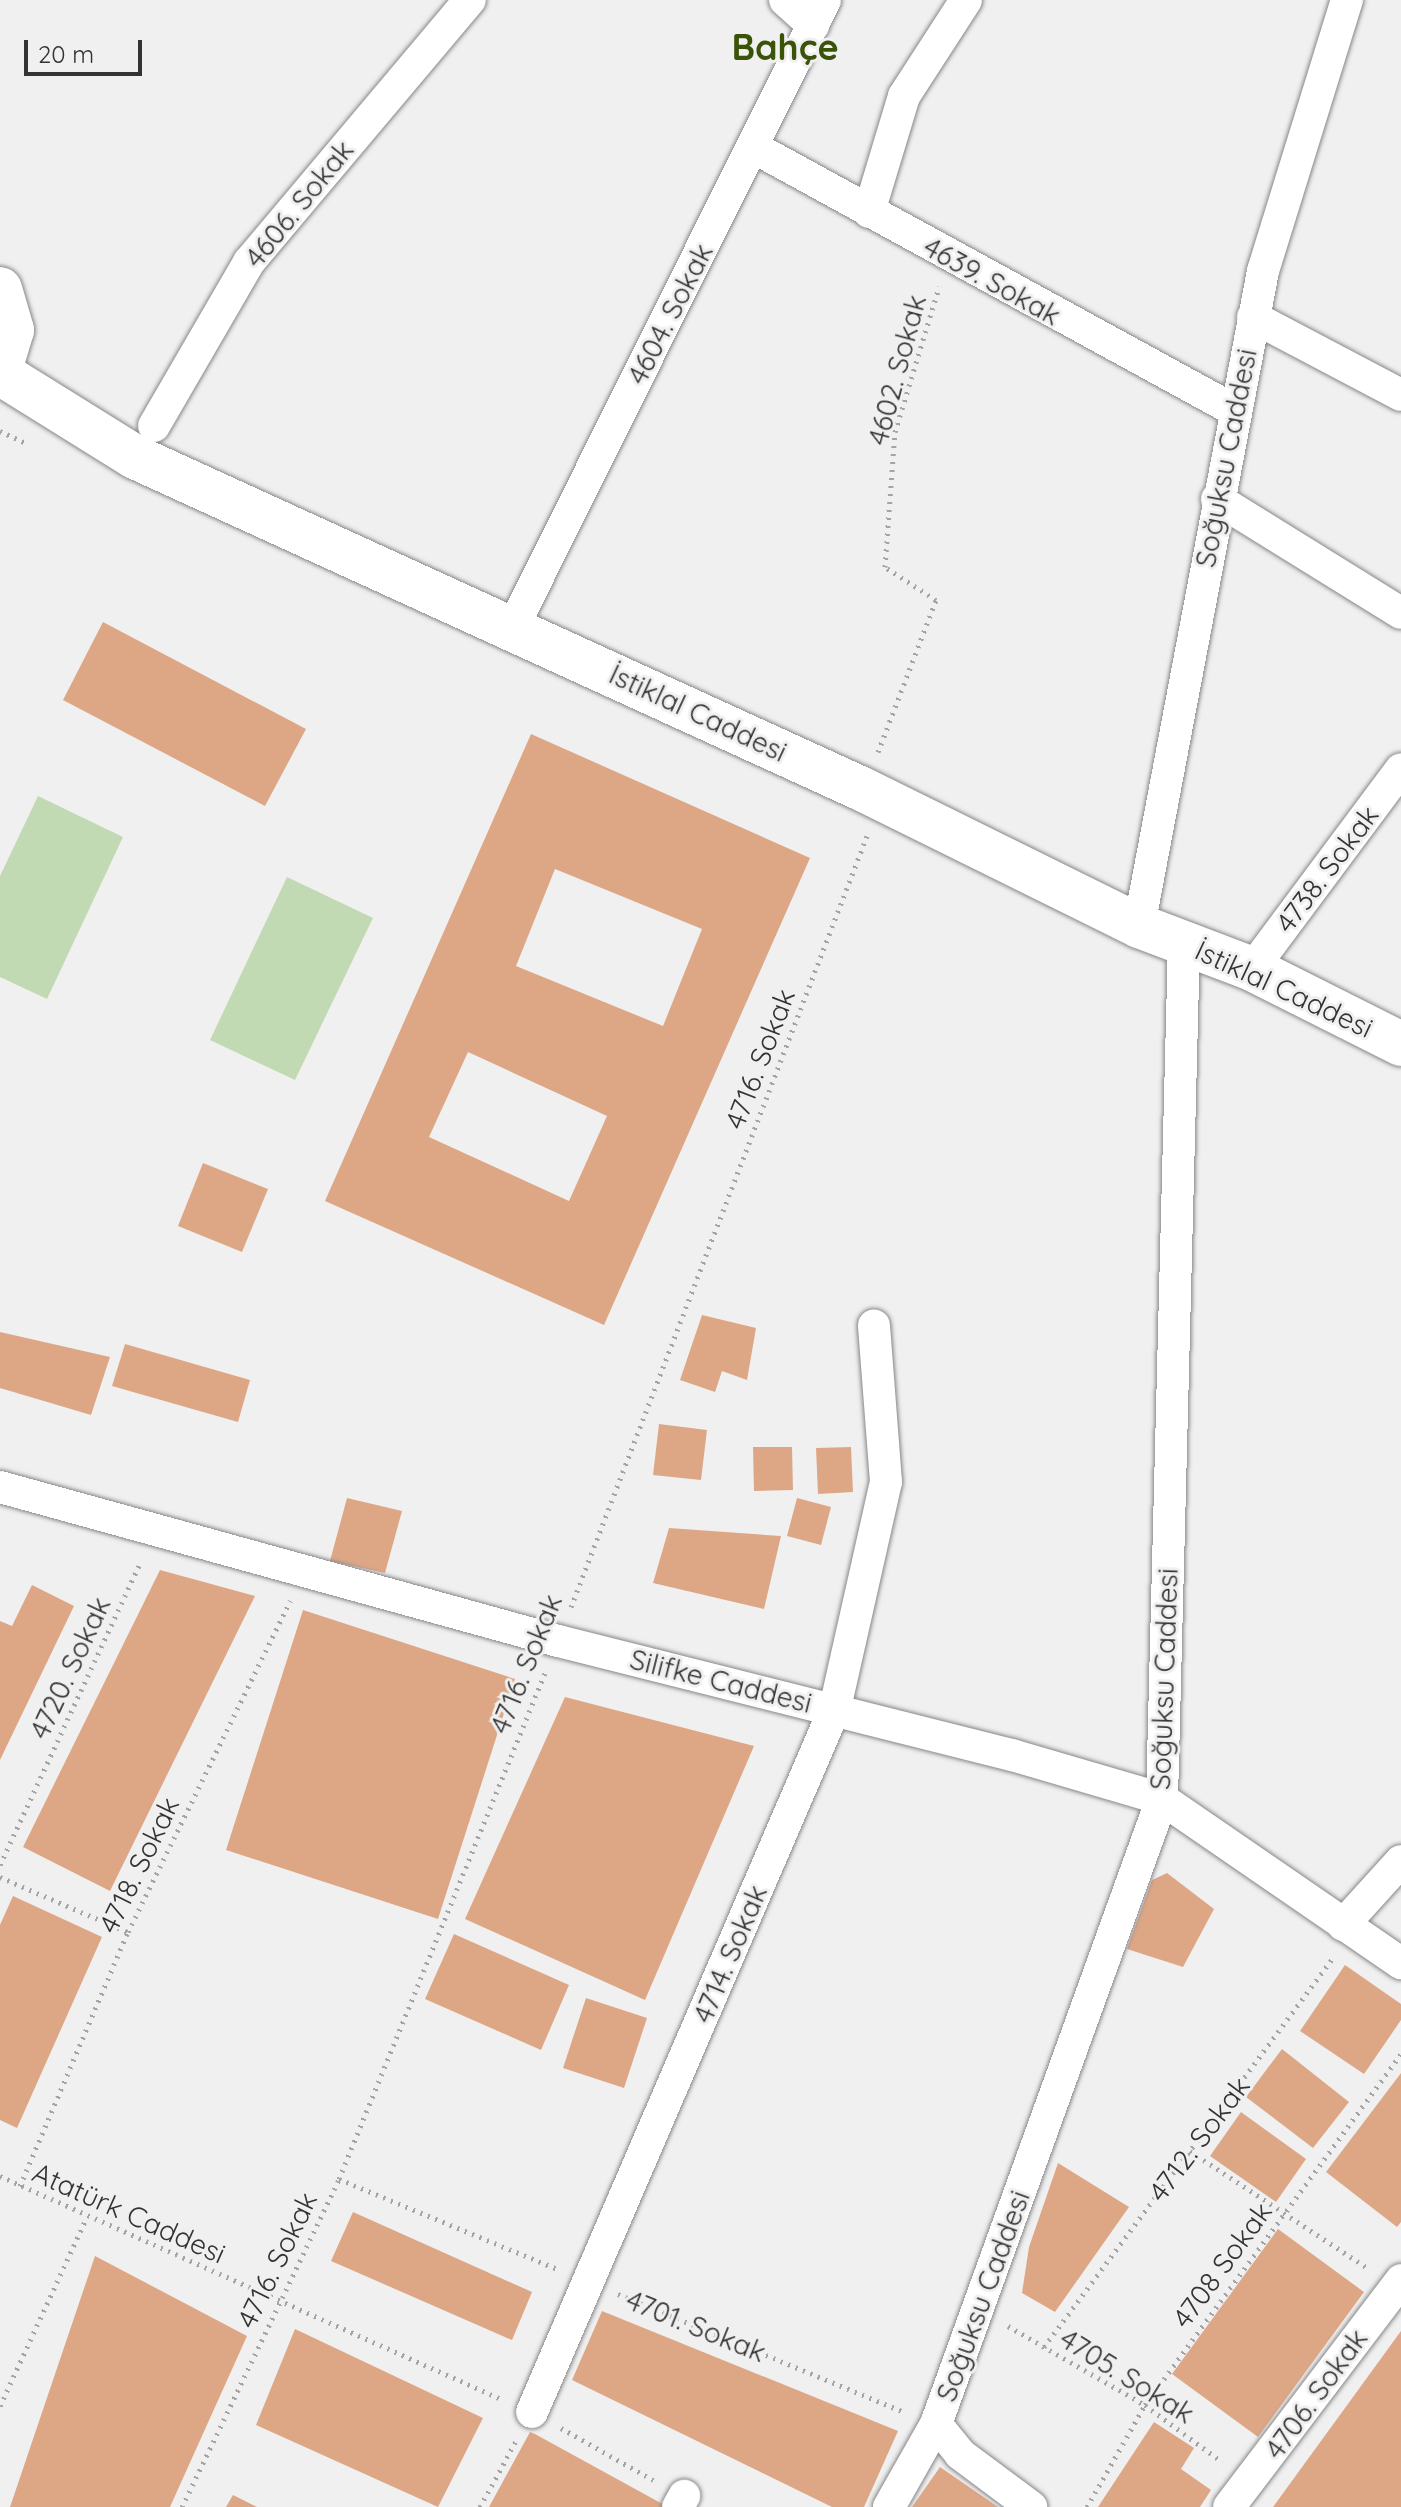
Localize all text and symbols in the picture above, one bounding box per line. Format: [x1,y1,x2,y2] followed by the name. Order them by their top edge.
[28,24,146,74] scale bar
[731,25,839,69] district label: Bahçe
[38,39,94,69] text: 20 m
[238,134,360,274] street label: 4606. Sokak
[918,230,1066,332] street label: 4639. Sokak
[620,238,720,390] street label: 4604. Sokak
[861,291,933,449] street label: 4602. Sokak
[1188,346,1264,570] street label: Soğuksu Caddesi
[604,657,792,769] street label: İstiklal Caddesi
[1268,799,1386,939] street label: 4738. Sokak
[1190,933,1378,1045] street label: İstiklal Caddesi
[718,984,802,1134] street label: 4716. Sokak
[1143,1568,1185,1790] street label: Soğuksu Caddesi
[483,1589,569,1739] street label: 4716. Sokak
[23,1592,117,1744] street label: 4720. Sokak
[627,1642,815,1720] street label: Silifke Caddesi
[92,1791,186,1939] street label: 4718. Sokak
[686,1880,774,2028] street label: 4714. Sokak
[1141,2070,1257,2208] street label: 4712. Sokak
[27,2155,231,2271] street label: Atatürk Caddesi
[230,2186,324,2334] street label: 4716. Sokak
[929,2186,1037,2406] street label: Soğuksu Caddesi
[1165,2196,1279,2334] street label: 4708 Sokak
[621,2283,771,2369] street label: 4701. Sokak
[1054,2322,1200,2430] street label: 4705. Sokak
[1258,2323,1374,2465] street label: 4706. Sokak

